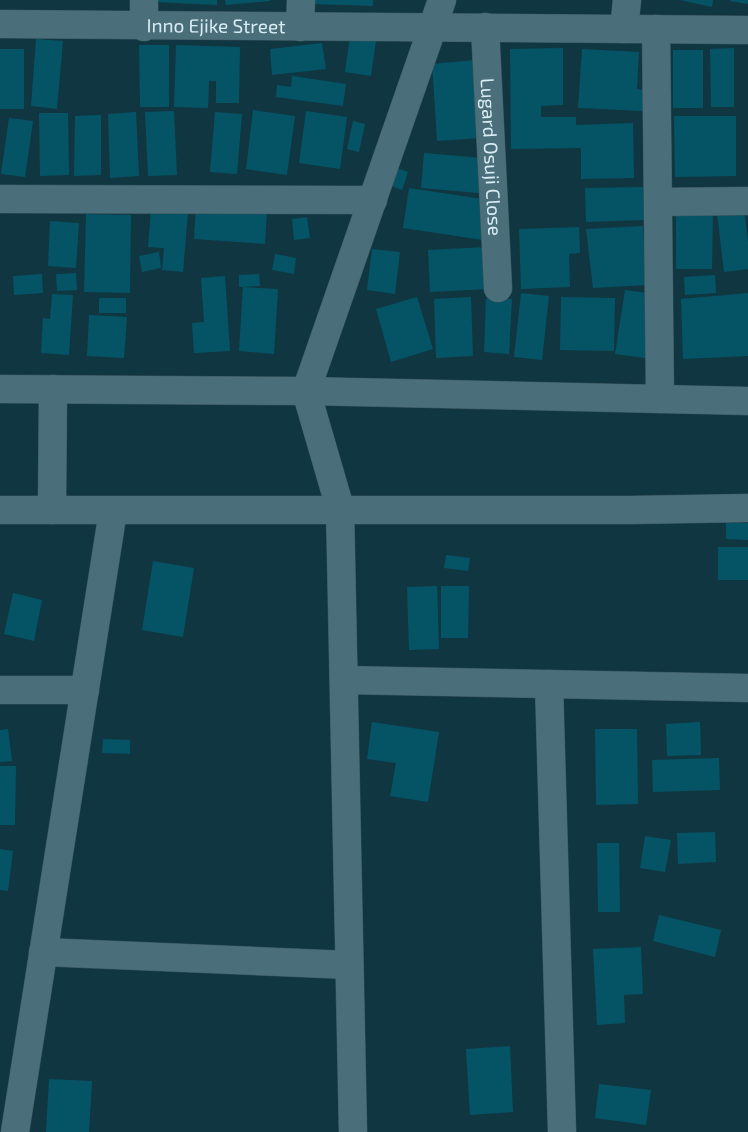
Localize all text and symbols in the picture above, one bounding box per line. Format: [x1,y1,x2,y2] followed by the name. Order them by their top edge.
[146,13,286,37] street label: Inno Ejike Street
[477,77,507,236] street label: Lugard Osuji Close

